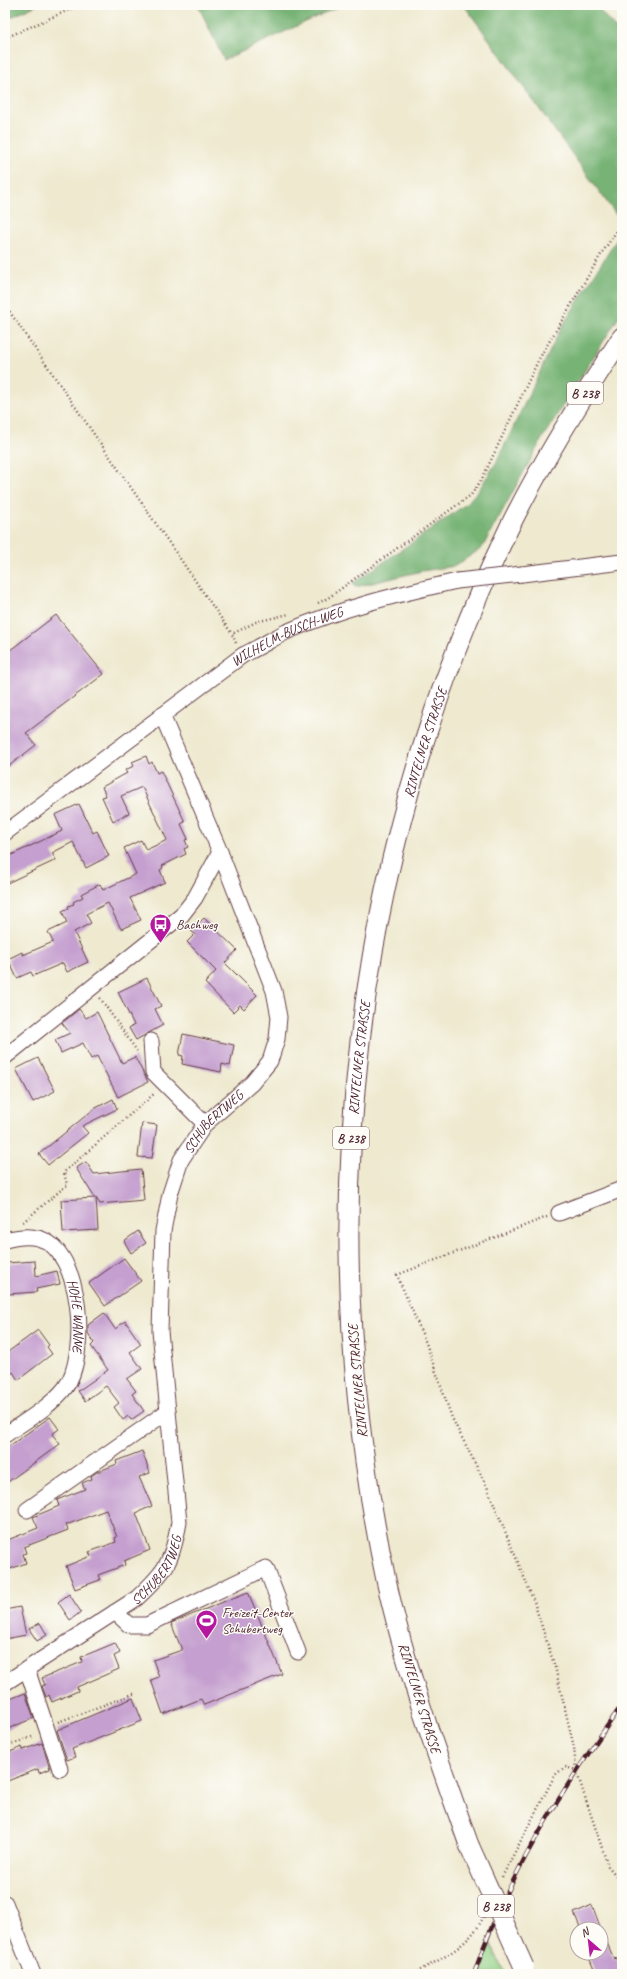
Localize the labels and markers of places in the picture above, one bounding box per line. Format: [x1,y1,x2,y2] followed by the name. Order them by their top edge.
[147,911,173,944] bus stop icon: Bachweg
[176,916,219,933] place label: Bachweg
[222,1604,294,1637] place label: Freizeit-Center Schubertweg
[194,1607,220,1640] sports icon: Freizeit-Center Schubertweg

